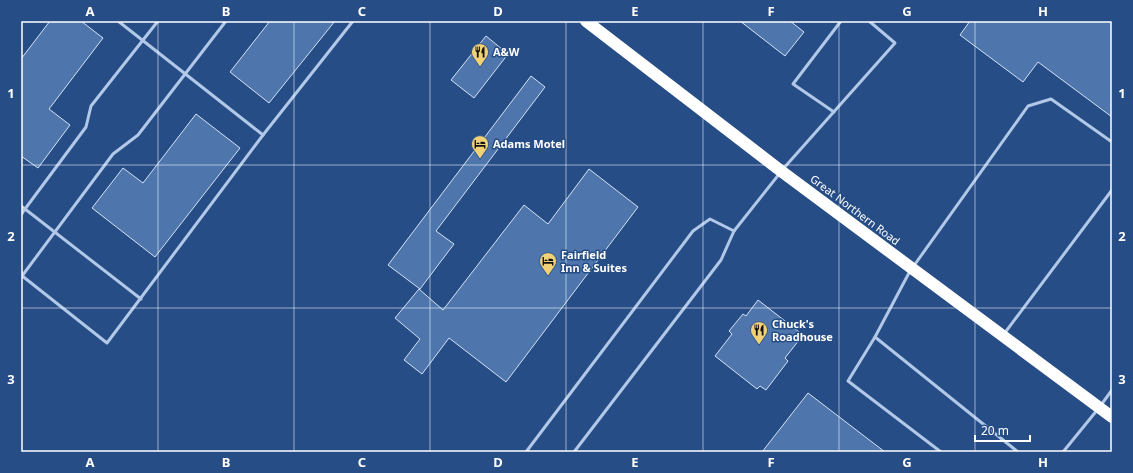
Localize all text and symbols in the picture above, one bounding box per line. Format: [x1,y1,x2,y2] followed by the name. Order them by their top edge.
[86,2,95,20] text: A
[222,2,230,20] text: B
[358,2,366,20] text: C
[493,2,503,20] text: D
[631,2,639,20] text: E
[767,2,775,20] text: F
[902,2,912,20] text: G
[1038,2,1048,20] text: H
[470,42,490,67] restaurant icon: A&W
[493,44,520,59] place label: A&W
[7,84,15,102] text: 1
[1118,84,1126,102] text: 1
[470,134,490,159] hotel icon: Adams Motel
[493,136,565,151] place label: Adams Motel
[807,171,903,248] street label: Great Northern Road
[7,227,15,245] text: 2
[1118,227,1126,245] text: 2
[561,247,627,275] place label: Fairfield Inn & Suites
[538,251,558,276] hotel icon: Fairfield Inn & Suites
[772,316,833,344] place label: Chuck's Roadhouse
[749,320,769,345] restaurant icon: Chuck's Roadhouse
[7,370,15,388] text: 3
[1118,370,1126,388] text: 3
[975,417,1030,443] scale bar
[981,422,1009,439] text: 20 m
[86,453,95,471] text: A
[222,453,230,471] text: B
[358,453,366,471] text: C
[493,453,503,471] text: D
[631,453,639,471] text: E
[767,453,775,471] text: F
[902,453,912,471] text: G
[1038,453,1048,471] text: H

